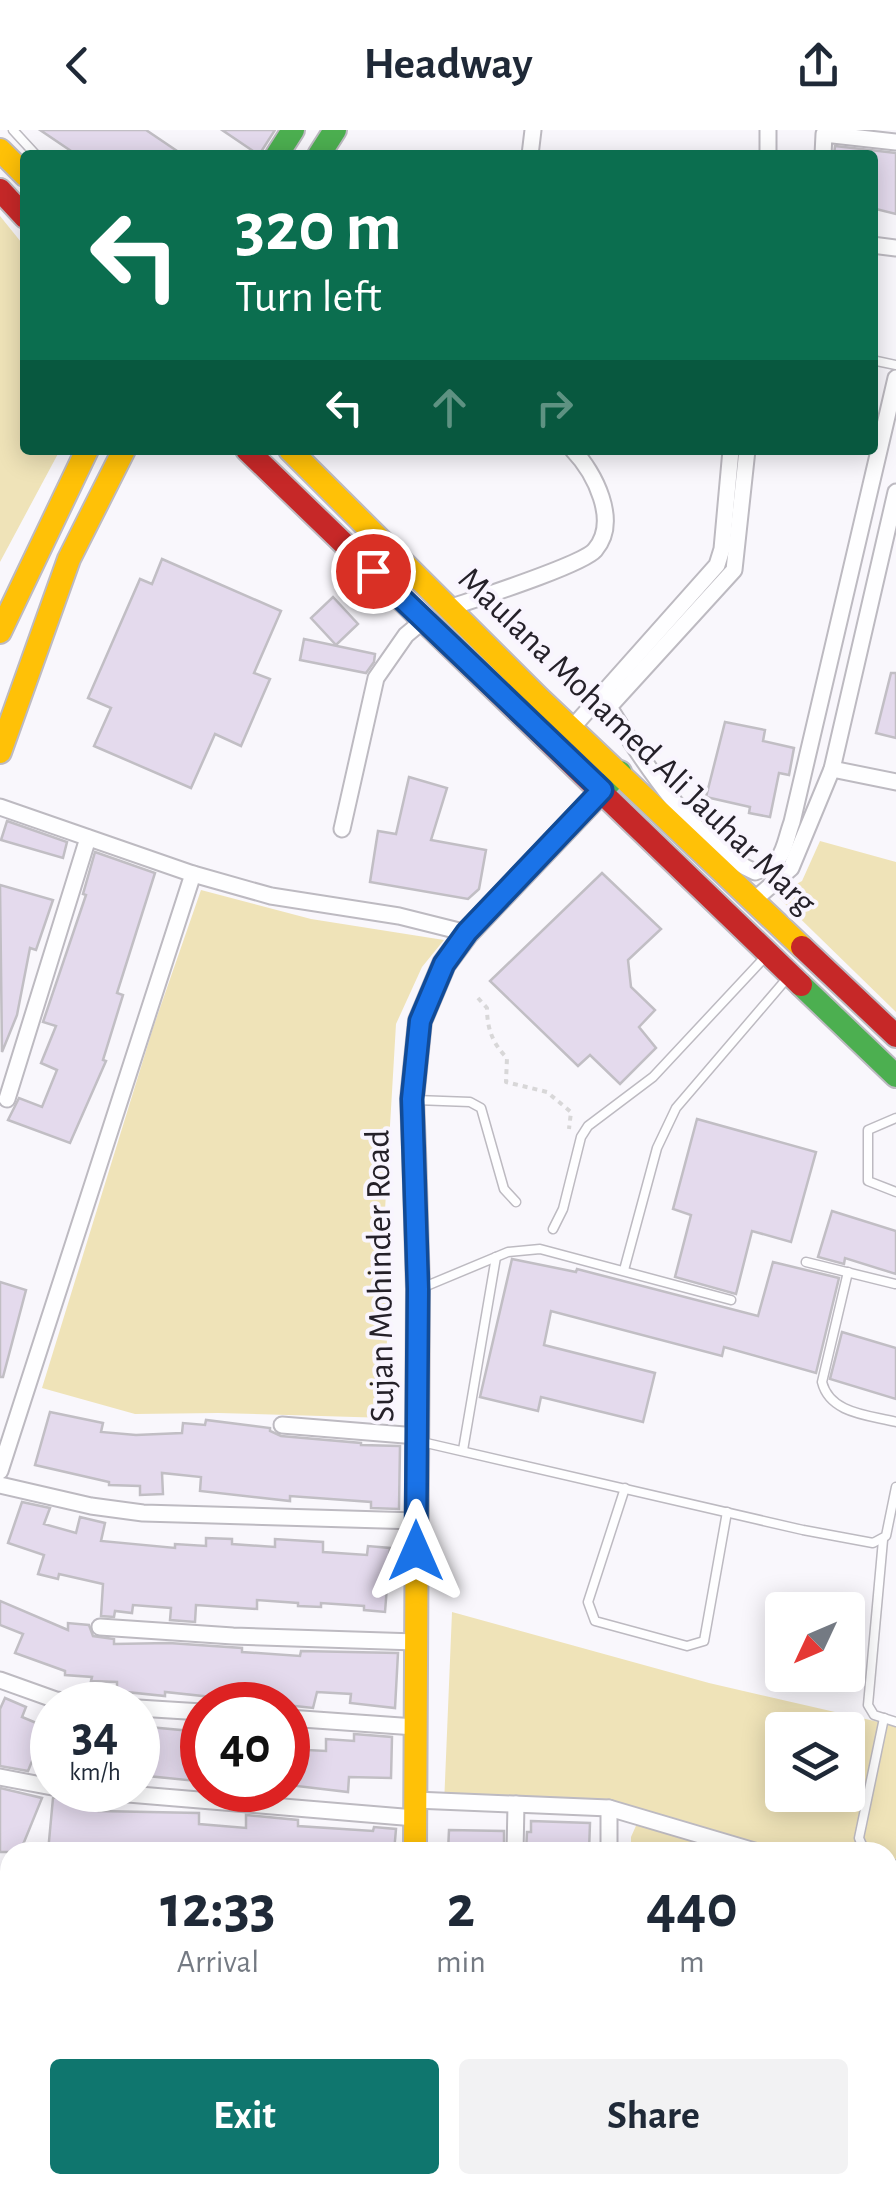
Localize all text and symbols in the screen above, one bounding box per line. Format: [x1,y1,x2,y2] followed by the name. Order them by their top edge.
[50,38,105,93] icon: back
[791,38,846,93] icon: share
[363,42,533,87] text: Headway
[70,190,200,320] icon: left
[235,193,402,263] text: 320 m
[235,275,382,320] text: Turn left
[317,380,372,435] icon: left
[422,380,477,435] icon: ahead
[527,380,582,435] icon: right
[331,529,416,614] pin
[346,544,401,599] icon: arrive
[452,561,822,921] street label: Maulana Mohamed Ali Jauhar Marg
[360,1129,401,1423] street label: Sujan Mohinder Road
[364,1499,468,1603] position arrow
[765,1592,865,1692] north arrow
[765,1592,865,1812] map controls
[180,1682,310,1812] speed limit sign: 40
[72,1710,118,1760] text: 34
[765,1712,865,1812] button: layers
[69,1760,121,1785] text: km/h
[160,1878,276,1938] text: 12:33
[447,1878,475,1938] text: 2
[646,1878,738,1938] text: 440
[177,1946,259,1978] text: Arrival
[436,1946,486,1978] text: min
[679,1946,705,1978] text: m
[50,2059,439,2174] button: Exit
[459,2059,848,2174] button: Share

